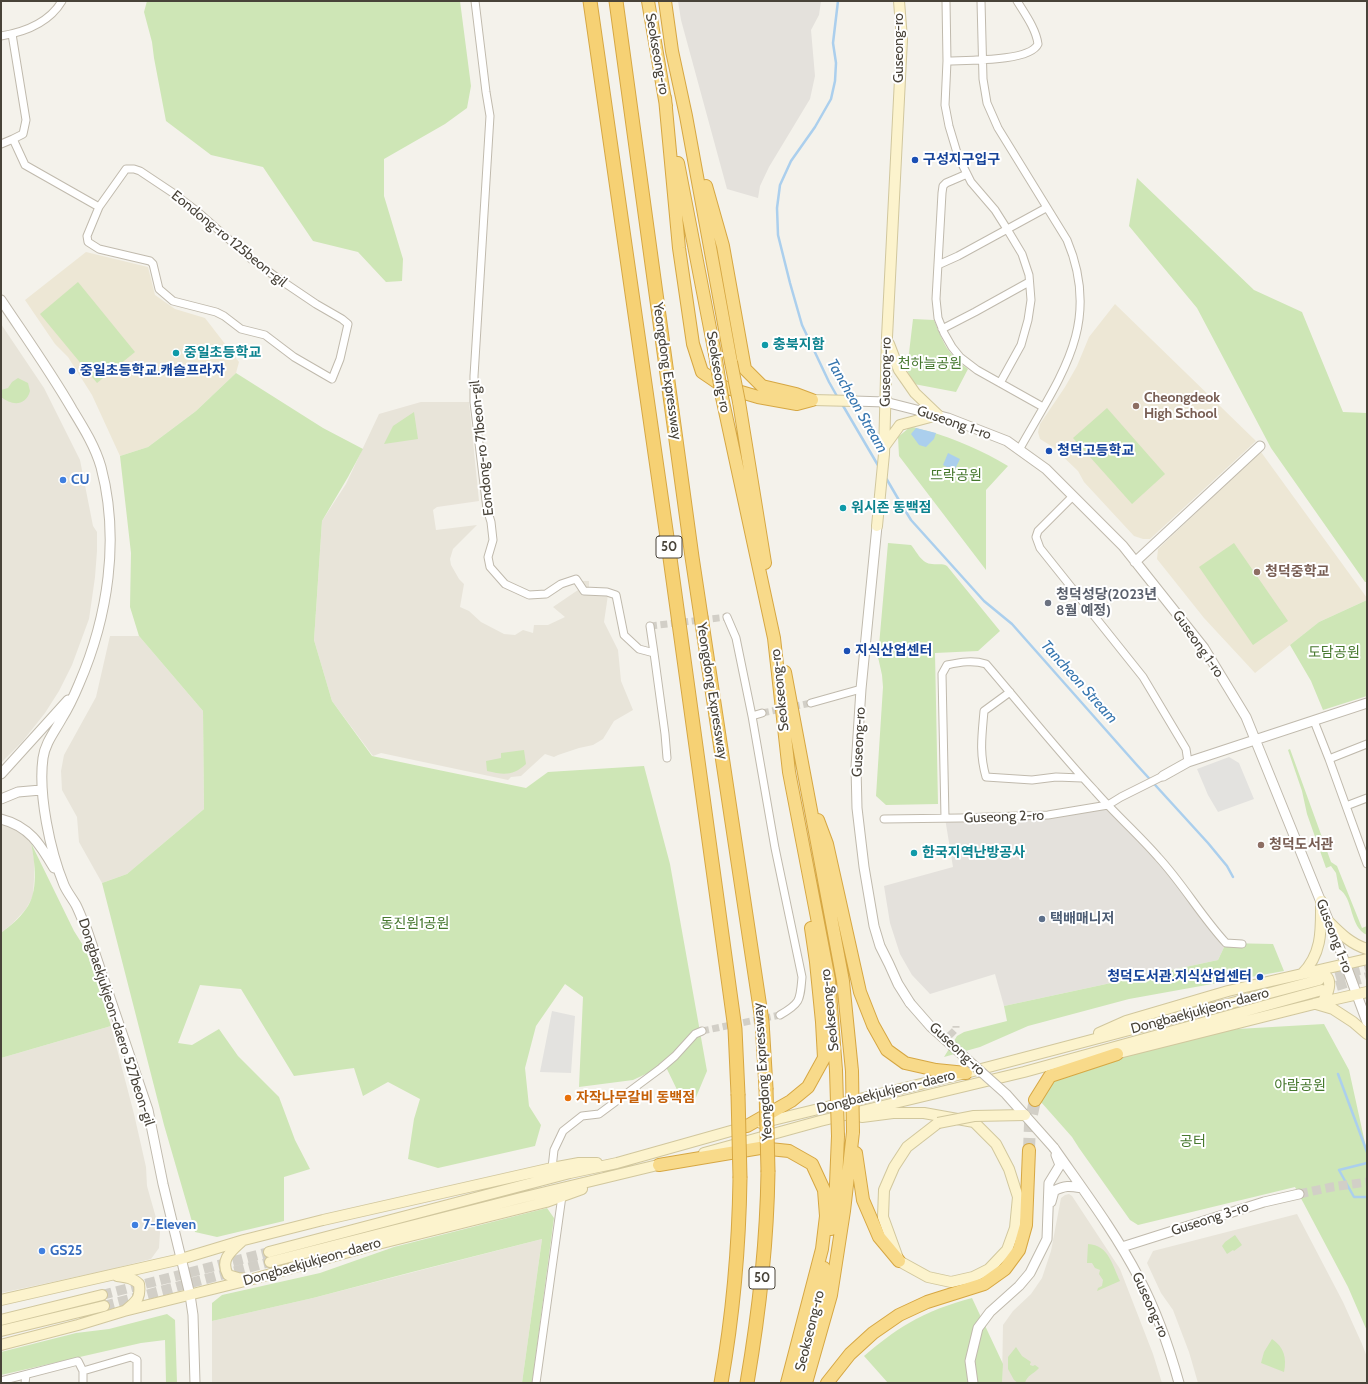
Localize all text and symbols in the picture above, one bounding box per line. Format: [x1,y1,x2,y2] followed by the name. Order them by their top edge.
[642,12,672,96] street label: Seokseong-ro
[891,13,907,83] street label: Guseong-ro
[923,152,1000,168] place label: 구성지구입구
[910,155,920,165] marker: 구성지구입구
[168,187,290,291] street label: Eondong-ro 125beon-gil
[649,301,685,441] street label: Yeongdong Expressway
[703,330,733,414] street label: Seokseong-ro
[773,337,825,353] place label: 충북지함
[877,337,895,407] street label: Guseong-ro
[760,340,770,350] marker: 충북지함
[184,345,261,361] place label: 중일초등학교
[171,348,181,358] marker: 중일초등학교
[823,356,891,456] water label: Tancheon Stream
[898,356,962,372] park label: 천하늘공원
[80,363,225,379] place label: 중일초등학교.캐슬프라자
[67,366,77,376] marker: 중일초등학교.캐슬프라자
[467,380,497,516] street label: Eondong-ro 71beon-gil
[1144,390,1220,422] place label: Cheongdeok High School
[1131,401,1141,411] marker: Cheongdeok High School
[915,402,993,444] street label: Guseong 1-ro
[1057,443,1134,459] place label: 청덕고등학교
[1044,446,1054,456] marker: 청덕고등학교
[930,468,982,484] park label: 뜨락공원
[71,472,90,488] place label: CU
[58,475,68,485] marker: CU
[851,500,931,516] place label: 워시존 동백점
[838,503,848,513] marker: 워시존 동백점
[656,536,682,558] road number: 50
[1265,564,1329,580] place label: 청덕중학교
[1252,567,1262,577] marker: 청덕중학교
[1056,587,1157,620] place label: 청덕성당(2023년 8월 예정)
[1043,598,1053,608] marker: 청덕성당(2023년 8월 예정)
[1169,607,1227,681] street label: Guseong 1-ro
[693,621,731,761] street label: Yeongdong Expressway
[1037,637,1121,727] water label: Tancheon Stream
[855,643,932,659] place label: 지식산업센터
[1308,645,1360,661] park label: 도담공원
[842,646,852,656] marker: 지식산업센터
[767,648,793,732] street label: Seokseong-ro
[849,707,869,777] street label: Guseong-ro
[964,807,1044,827] street label: Guseong 2-ro
[1269,837,1333,853] place label: 청덕도서관
[1256,840,1266,850] marker: 청덕도서관
[922,845,1025,861] place label: 한국지역난방공사
[909,848,919,858] marker: 한국지역난방공사
[1312,897,1356,975] street label: Guseong 1-ro
[1050,911,1114,927] place label: 택배매니저
[1037,914,1047,924] marker: 택배매니저
[74,916,158,1128] street label: Dongbaekjukjeon-daero 527beon-gil
[381,916,449,932] park label: 동진원1공원
[817,968,843,1052] street label: Seokseong-ro
[1107,969,1252,985] place label: 청덕도서관.지식산업센터
[1255,972,1265,982] marker: 청덕도서관.지식산업센터
[1129,984,1271,1038] street label: Dongbaekjukjeon-daero
[750,1002,776,1142] street label: Yeongdong Expressway
[926,1019,988,1079] street label: Guseong-ro
[815,1067,957,1117] street label: Dongbaekjukjeon-daero
[1274,1078,1326,1094] park label: 아람공원
[576,1090,695,1106] place label: 자작나무갈비 동백점
[563,1093,573,1103] marker: 자작나무갈비 동백점
[1180,1134,1206,1150] park label: 공터
[1169,1199,1251,1239] street label: Guseong 3-ro
[143,1217,196,1233] place label: 7-Eleven
[130,1220,140,1230] marker: 7-Eleven
[241,1234,383,1290] street label: Dongbaekjukjeon-daero
[50,1243,82,1259] place label: GS25
[37,1246,47,1256] marker: GS25
[749,1267,775,1289] road number: 50
[1128,1270,1172,1340] street label: Guseong-ro
[792,1289,828,1373] street label: Seokseong-ro

